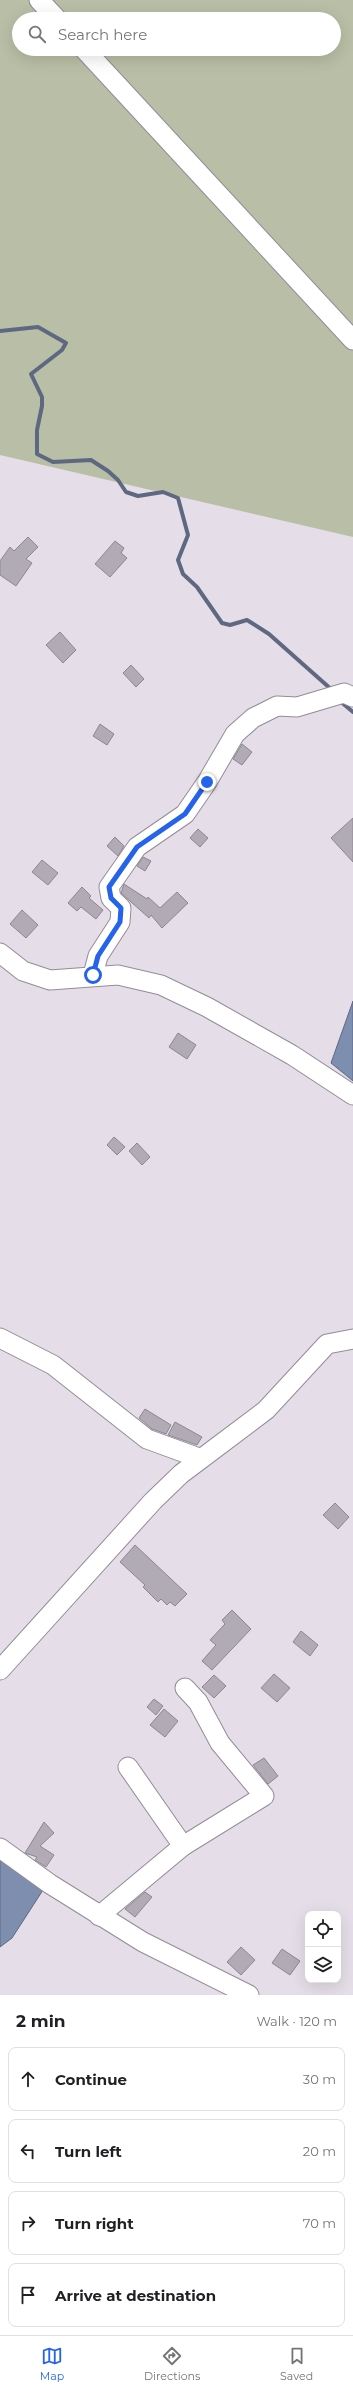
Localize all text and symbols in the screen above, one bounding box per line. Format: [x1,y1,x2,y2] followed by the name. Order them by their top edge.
[12,12,341,56] search box
[26,23,48,45] icon: search
[58,25,147,44] text: Search here
[198,773,216,791] route end
[84,966,102,984] route start
[305,1911,341,1983] map controls
[305,1911,341,1947] button: locate
[305,1947,341,1983] button: layers
[16,2011,66,2031] text: 2 min
[256,2013,337,2029] text: Walk · 120 m
[17,2068,39,2090] icon: ahead
[55,2070,127,2089] text: Continue
[303,2071,336,2087] text: 30 m
[17,2140,39,2162] icon: left
[55,2142,122,2161] text: Turn left
[303,2143,336,2159] text: 20 m
[17,2212,39,2234] icon: right
[55,2214,134,2233] text: Turn right
[303,2215,336,2231] text: 70 m
[17,2284,39,2306] icon: arrive
[55,2286,216,2305] text: Arrive at destination
[40,2345,64,2383] tab: Map
[144,2345,200,2383] tab: Directions
[280,2345,313,2383] tab: Saved

